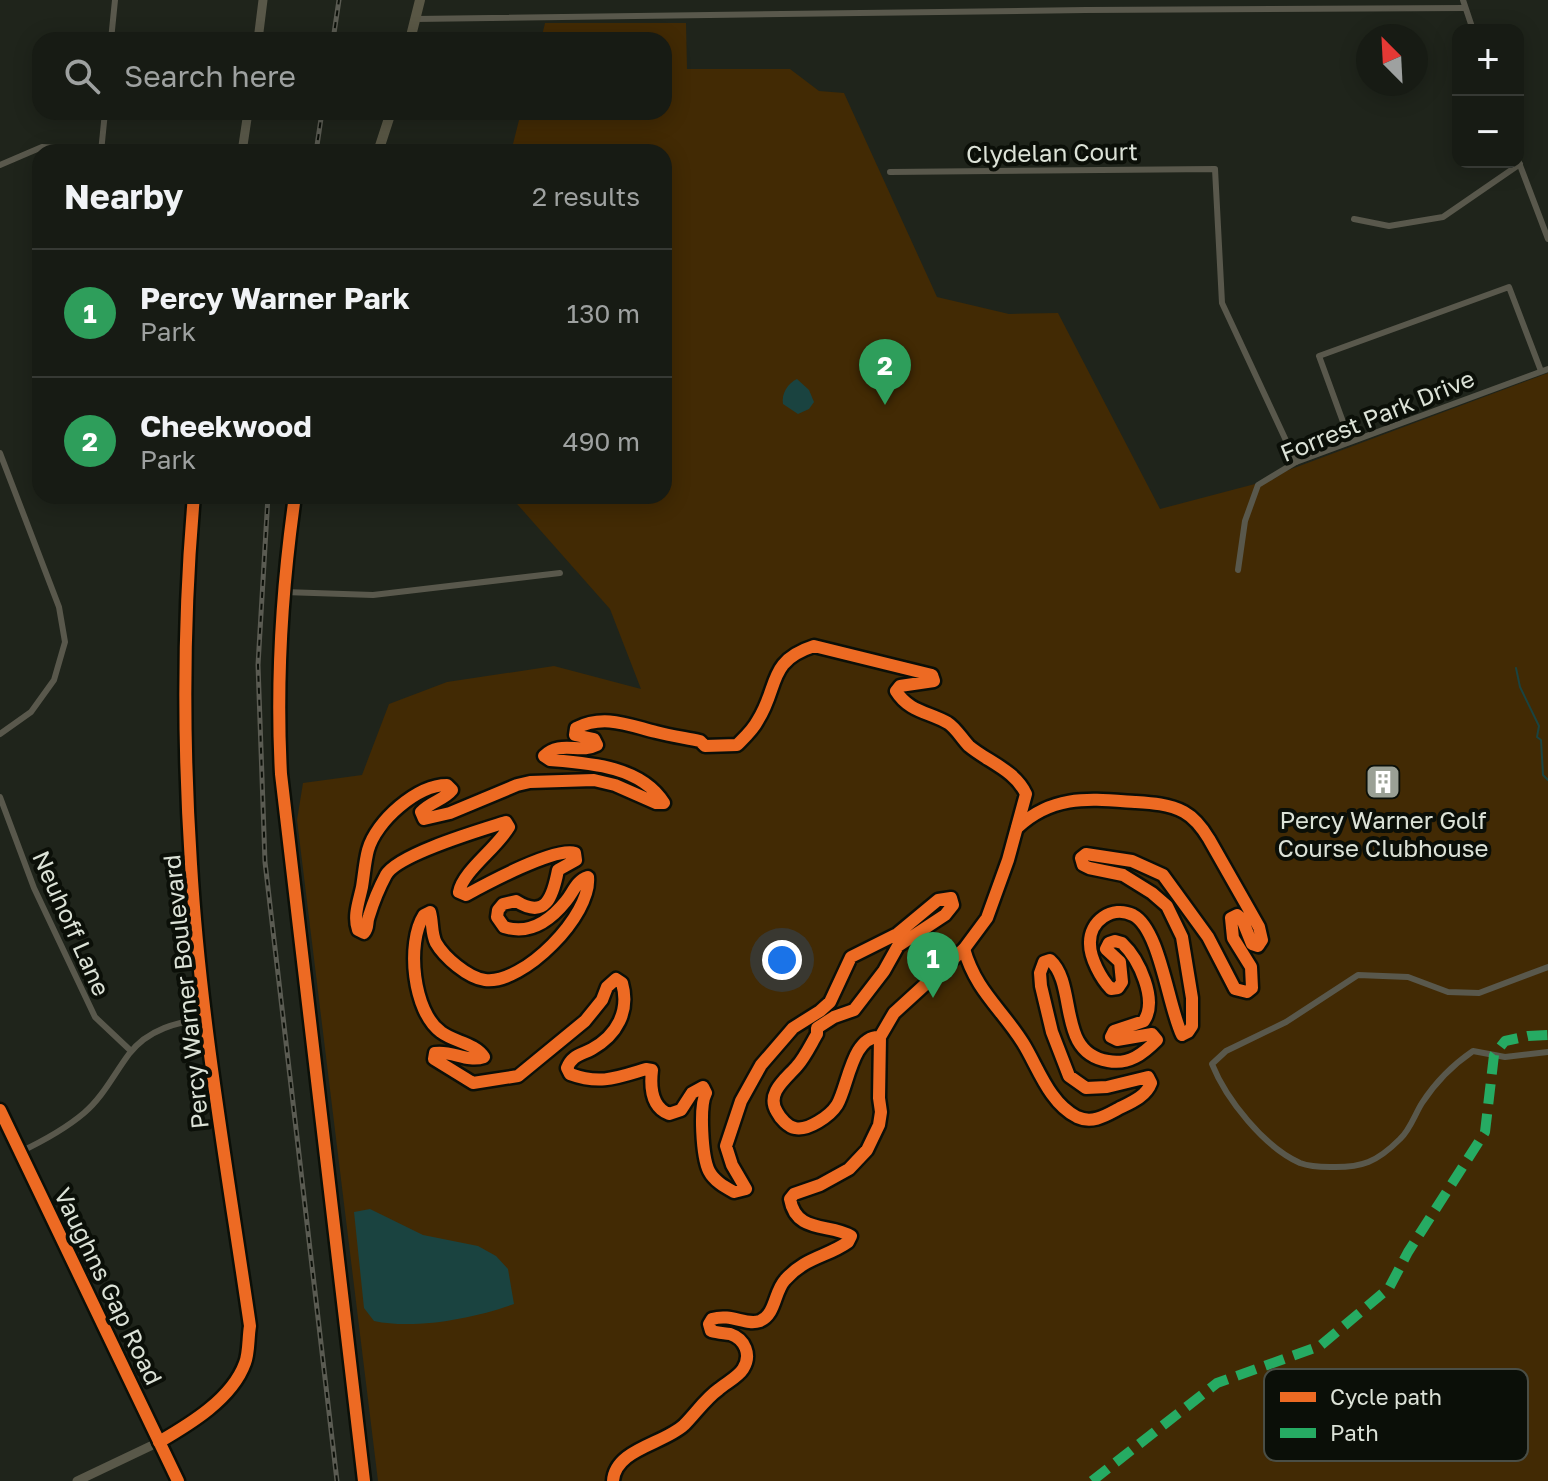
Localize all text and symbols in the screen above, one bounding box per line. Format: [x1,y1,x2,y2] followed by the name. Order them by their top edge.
[1356,24,1428,96] north arrow
[1452,24,1524,168] map controls
[1452,24,1524,96] button: +
[32,32,672,120] search box
[60,54,104,98] icon: search
[124,58,296,94] text: Search here
[1452,96,1524,168] button: −
[966,136,1138,168] street label: Clydelan Court
[64,176,184,216] text: Nearby
[532,181,640,212] text: 2 results
[140,280,410,316] text: Percy Warner Park
[83,298,97,329] text: 1
[567,298,640,329] text: 130 m
[140,316,196,347] text: Park
[859,339,911,405] pin: 2
[1276,363,1478,467] street label: Forrest Park Drive
[140,408,312,444] text: Cheekwood
[82,426,98,457] text: 2
[563,426,640,457] text: 490 m
[140,444,196,475] text: Park
[1364,763,1402,801] building icon: Percy Warner Golf Course Clubhouse
[1278,805,1488,862] place label: Percy Warner Golf Course Clubhouse
[27,846,117,1000] street label: Neuhoff Lane
[156,853,214,1131] street label: Percy Warner Boulevard
[907,932,959,998] pin: 1
[762,940,802,980] your location
[49,1183,169,1389] street label: Vaughns Gap Road
[1264,1369,1528,1461] legend
[1330,1383,1442,1410] text: Cycle path
[1330,1419,1379,1446] text: Path

